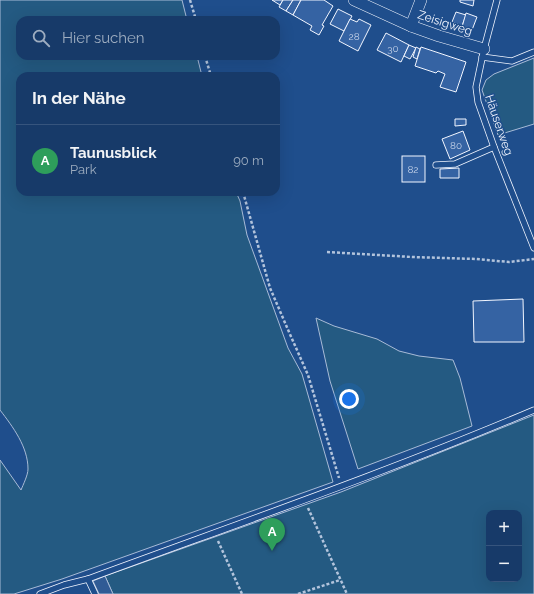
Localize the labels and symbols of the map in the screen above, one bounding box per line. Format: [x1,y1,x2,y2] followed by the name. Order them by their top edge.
[416,8,474,38] street label: Zeisigweg
[348,31,360,42] house number: 28
[387,43,399,54] house number: 30
[482,93,516,157] street label: Häuserweg
[450,140,462,151] house number: 80
[407,164,419,175] house number: 82
[339,389,359,409] your location
[259,518,285,551] pin: A

